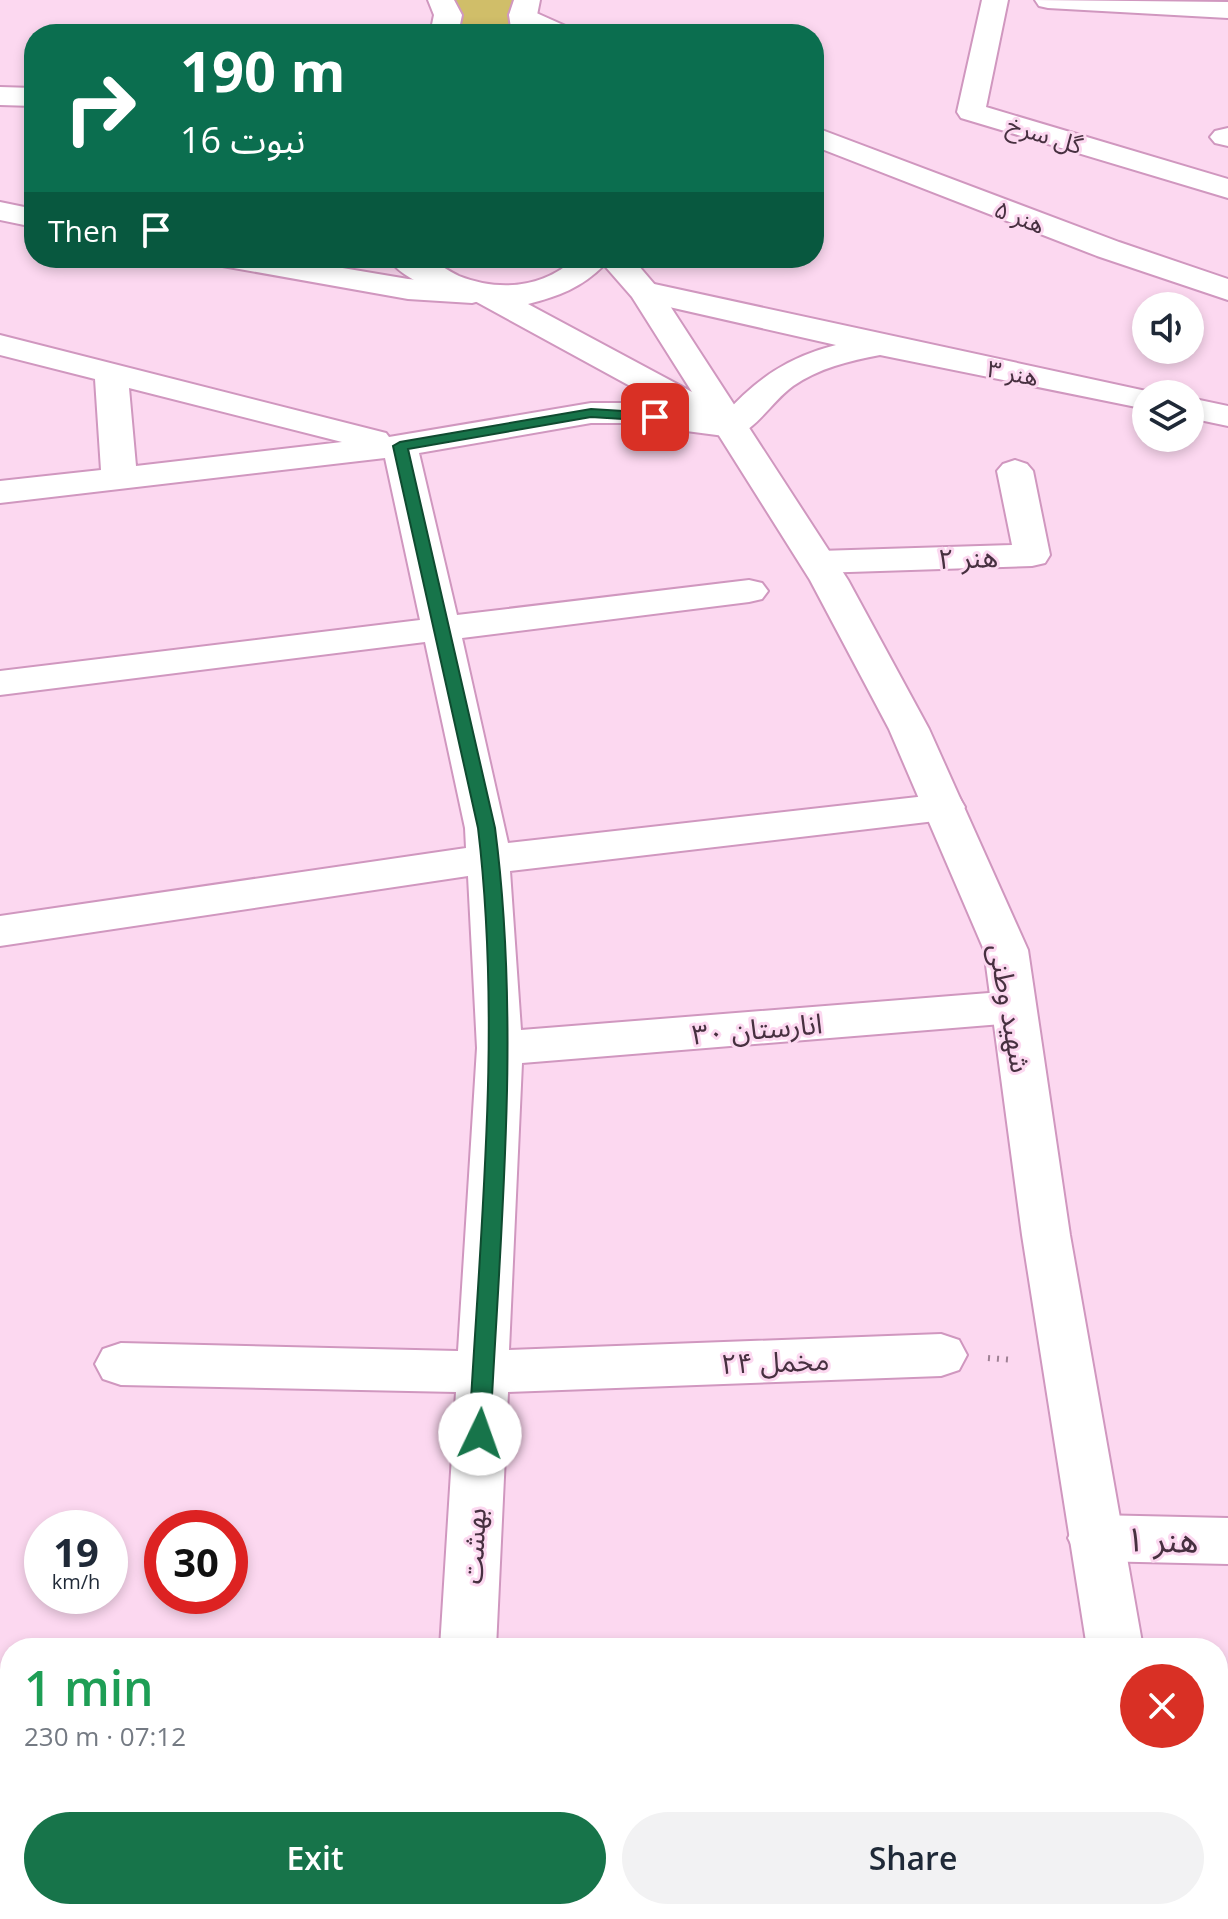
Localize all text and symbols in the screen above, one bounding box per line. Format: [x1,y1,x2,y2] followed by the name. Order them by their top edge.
[180,32,346,108] text: 190 m
[48,56,152,160] icon: right
[1003,107,1088,163] street label: گل سرخ
[180,115,305,164] text: نبوت 16
[990,191,1050,241] street label: هنر ۵
[134,208,178,252] icon: arrive
[48,210,118,251] text: Then
[1132,292,1204,452] map controls
[1132,292,1204,364] button: sound
[985,351,1041,393] street label: هنر ۳
[1132,380,1204,452] button: layers
[621,383,689,451] pin
[633,395,677,439] icon: arrive
[937,537,999,577] street label: هنر ۲
[981,940,1041,1076] street label: شهید وطنی
[690,1003,824,1053] street label: انارستان ۳۰
[720,1340,830,1382] street label: مخمل ۲۴
[438,1392,522,1476] position arrow
[452,1507,494,1585] street label: بهشت
[144,1510,248,1614] speed limit sign: 30
[1125,1515,1199,1563] street label: هنر ۱
[53,1524,99,1579] text: 19
[52,1568,100,1595] text: km/h
[24,1655,154,1720] text: 1 min
[1120,1664,1204,1748] button: close
[24,1718,186,1754] text: 230 m · 07:12
[24,1812,606,1904] button: Exit
[622,1812,1204,1904] button: Share

